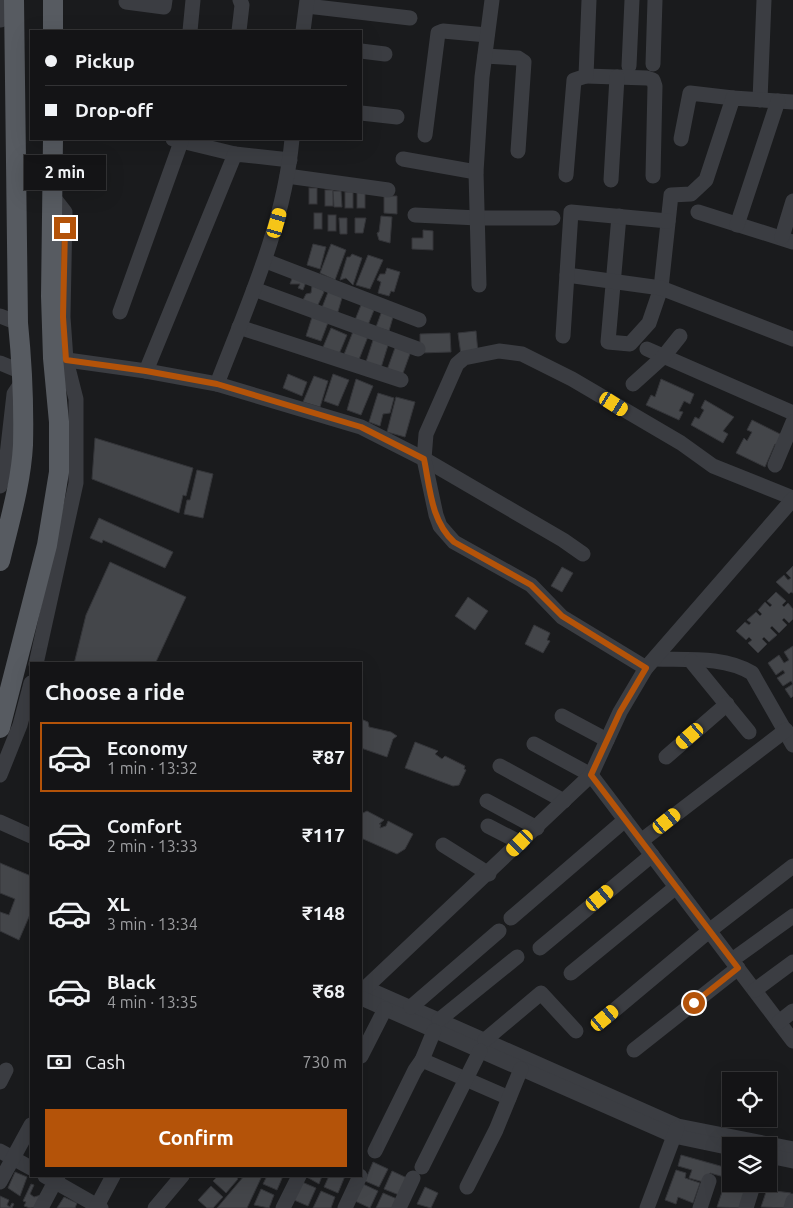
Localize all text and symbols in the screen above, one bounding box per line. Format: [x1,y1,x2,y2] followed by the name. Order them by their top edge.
[75,50,135,72] text: Pickup
[75,99,153,121] text: Drop-off
[24,156,106,190] callout: 2 min
[45,163,85,181] text: 2 min
[265,207,288,239] car
[54,217,76,239] route end
[597,390,630,418] car
[45,679,185,704] text: Choose a ride
[673,720,706,752] car
[47,735,92,780] icon: car
[107,737,188,759] text: Economy
[313,746,345,768] text: ₹87
[107,759,198,777] text: 1 min · 13:32
[650,806,683,836] car
[47,813,92,858] icon: car
[107,815,182,837] text: Comfort
[302,824,345,846] text: ₹117
[504,827,535,859] car
[107,837,198,855] text: 2 min · 13:33
[583,883,616,913] car
[47,891,92,936] icon: car
[107,893,130,915] text: XL
[302,902,345,924] text: ₹148
[107,915,198,933] text: 3 min · 13:34
[47,969,92,1014] icon: car
[107,971,156,993] text: Black
[313,980,345,1002] text: ₹68
[683,992,705,1014] route start
[107,993,198,1011] text: 4 min · 13:35
[588,1003,621,1033] car
[45,1048,73,1076] icon: cash
[85,1051,126,1073] text: Cash
[302,1053,347,1071] text: 730 m
[722,1072,777,1192] map controls
[722,1072,777,1127] button: locate
[45,1109,347,1167] button: Confirm
[722,1137,777,1192] button: layers

